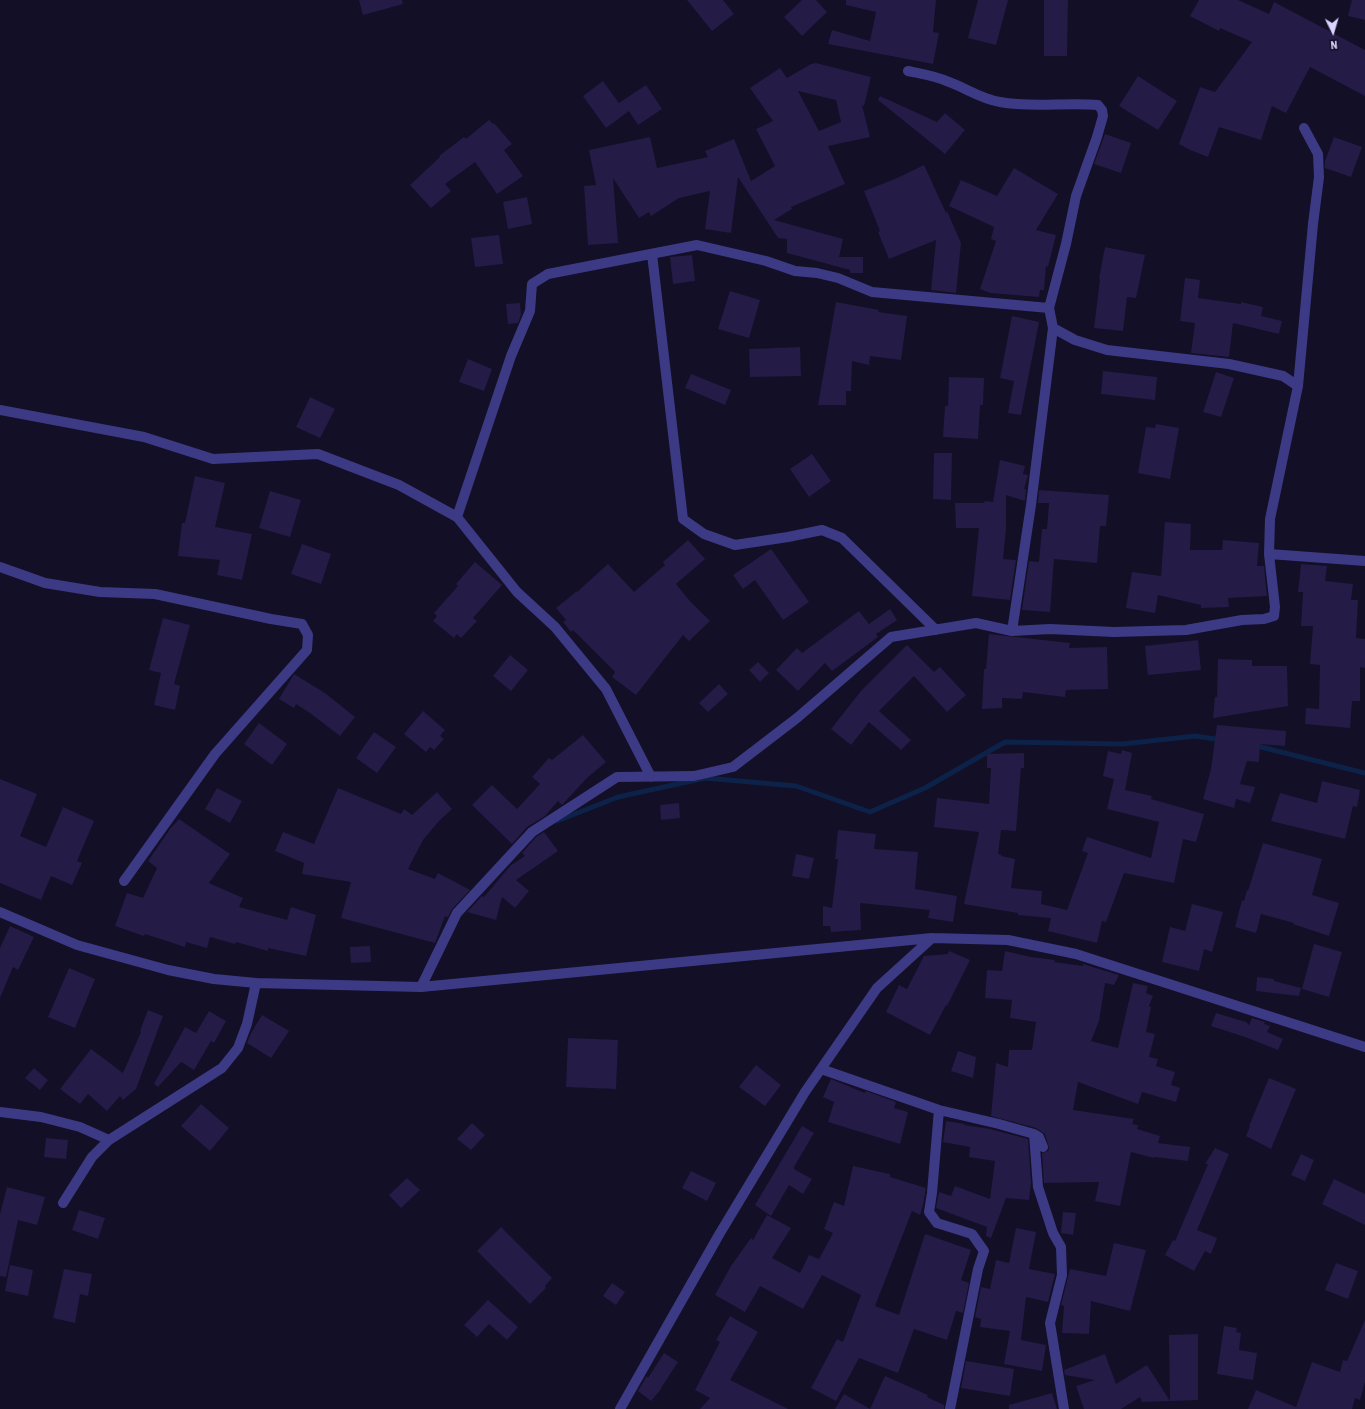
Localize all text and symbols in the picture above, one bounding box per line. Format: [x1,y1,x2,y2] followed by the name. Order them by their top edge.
[1313,12,1353,52] north arrow
[1330,38,1338,51] text: N

